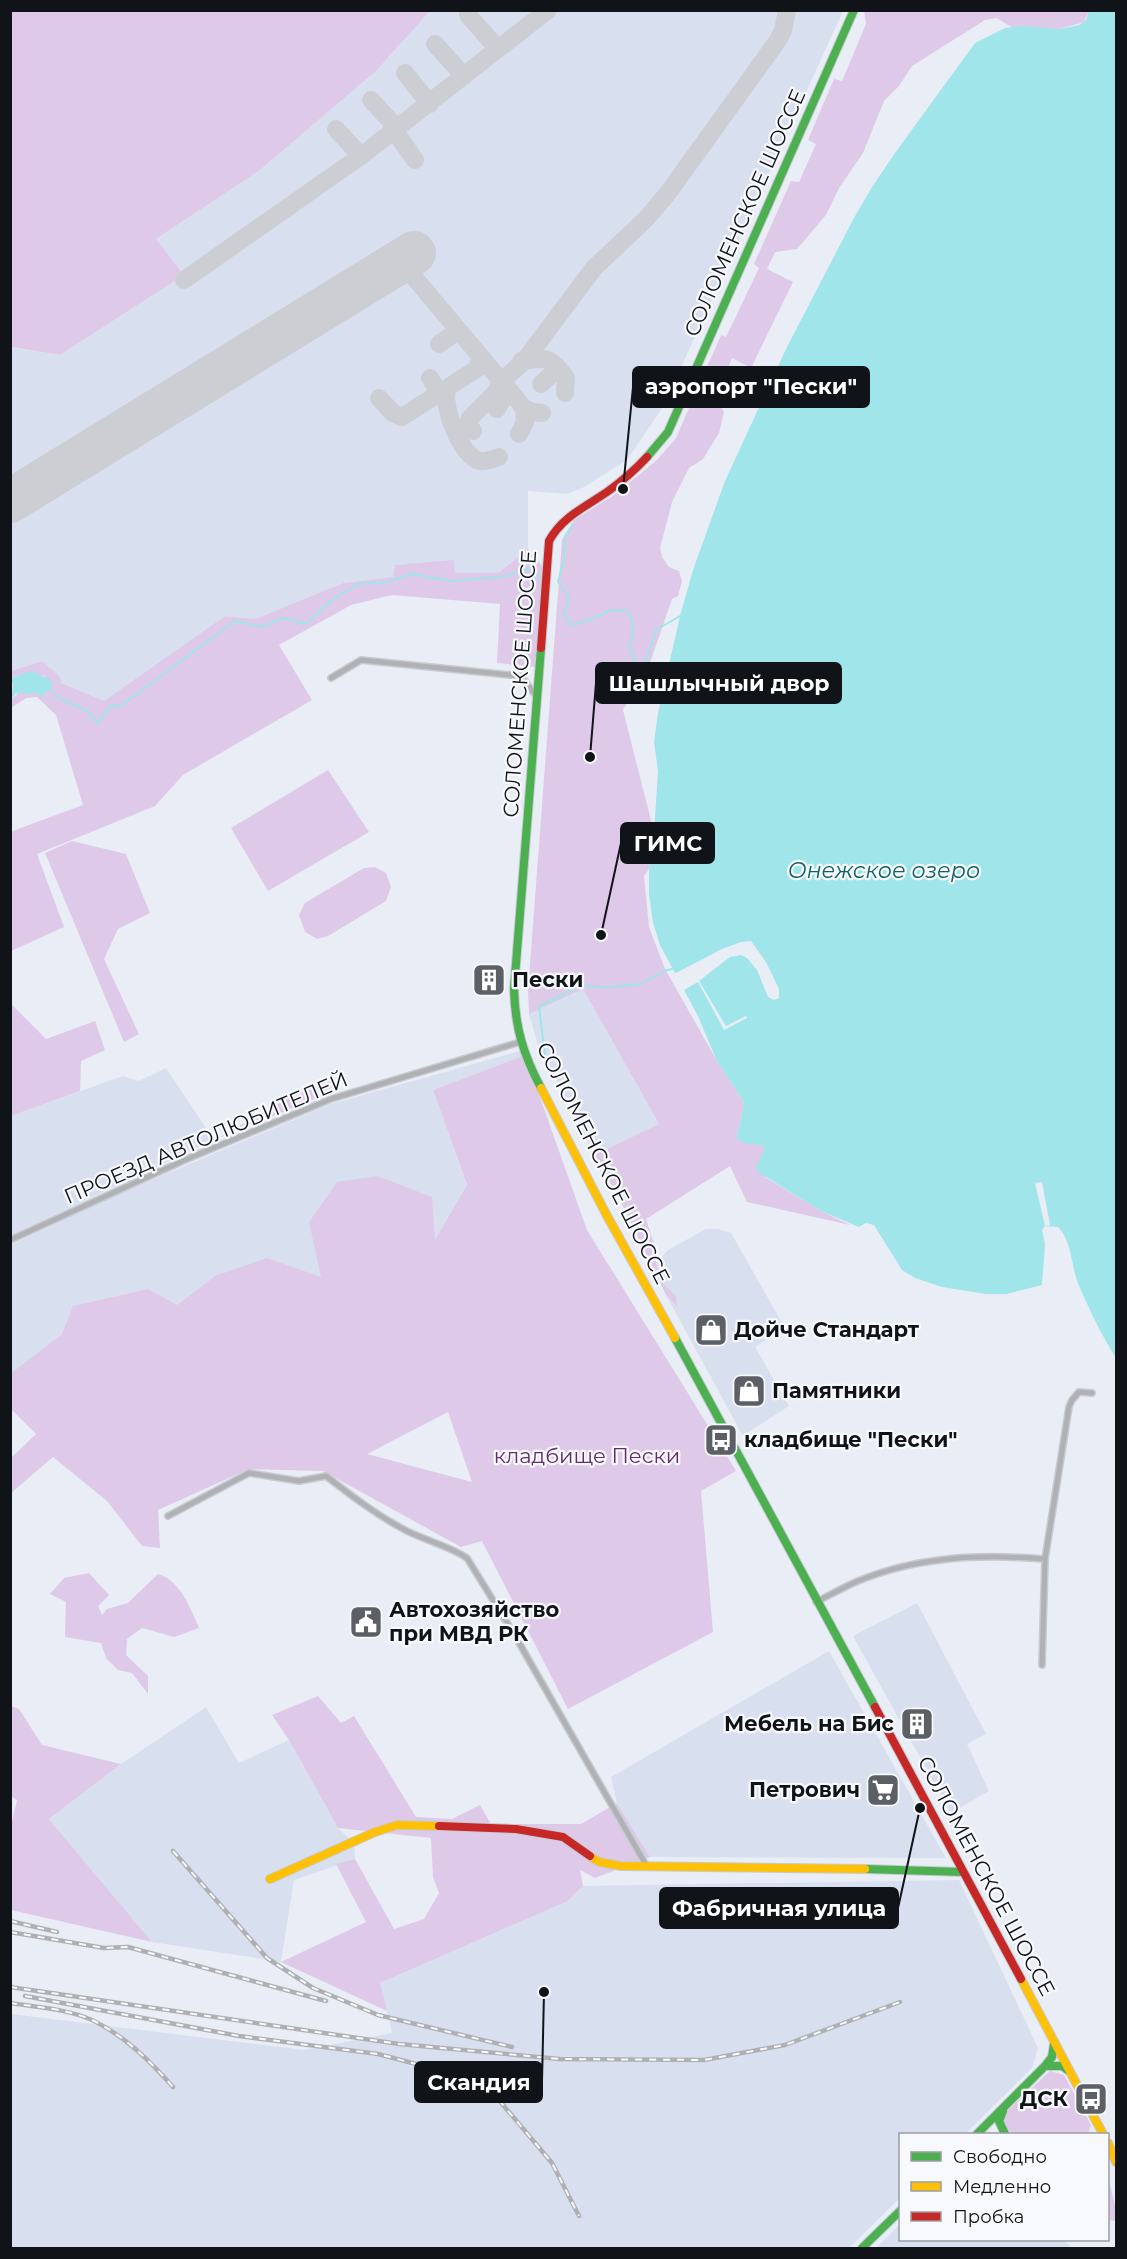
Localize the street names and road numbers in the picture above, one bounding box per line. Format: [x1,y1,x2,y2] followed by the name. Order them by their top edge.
[679,85,810,340] street label: СОЛОМЕНСКОЕ ШОССЕ
[498,549,541,818] street label: СОЛОМЕНСКОЕ ШОССЕ
[531,1038,675,1288] street label: СОЛОМЕНСКОЕ ШОССЕ
[60,1066,351,1209] street label: ПРОЕЗД АВТОЛЮБИТЕЛЕЙ
[913,1752,1060,2000] street label: СОЛОМЕНСКОЕ ШОССЕ

